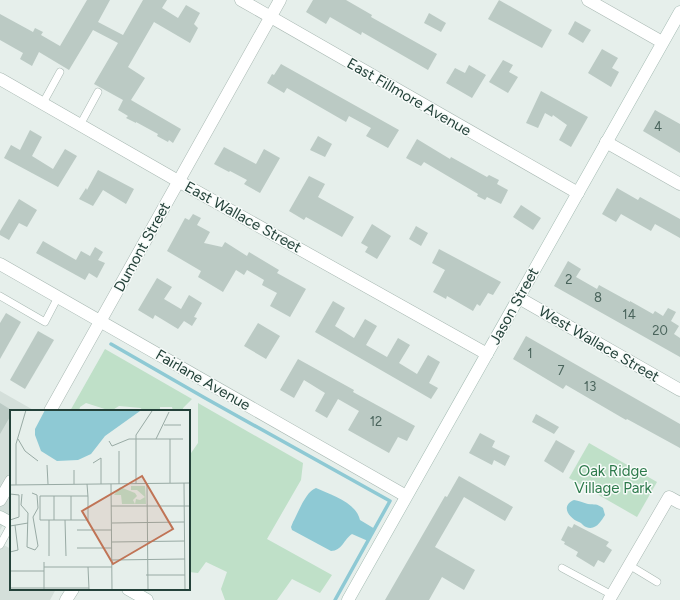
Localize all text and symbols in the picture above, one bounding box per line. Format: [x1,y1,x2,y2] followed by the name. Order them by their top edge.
[344,54,474,140] street label: East Fillmore Avenue
[654,119,662,134] house number: 4
[182,177,305,257] street label: East Wallace Street
[110,199,174,295] street label: Dumont Street
[485,264,543,348] street label: Jason Street
[565,272,573,287] house number: 2
[594,290,602,305] house number: 8
[536,302,663,386] street label: West Wallace Street
[622,307,636,322] house number: 14
[652,323,668,338] house number: 20
[153,346,253,414] street label: Fairlane Avenue
[527,346,533,361] house number: 1
[558,363,565,378] house number: 7
[584,379,596,394] house number: 13
[10,410,190,590] inset map
[370,414,382,429] house number: 12
[574,462,652,497] park label: Oak Ridge Village Park

